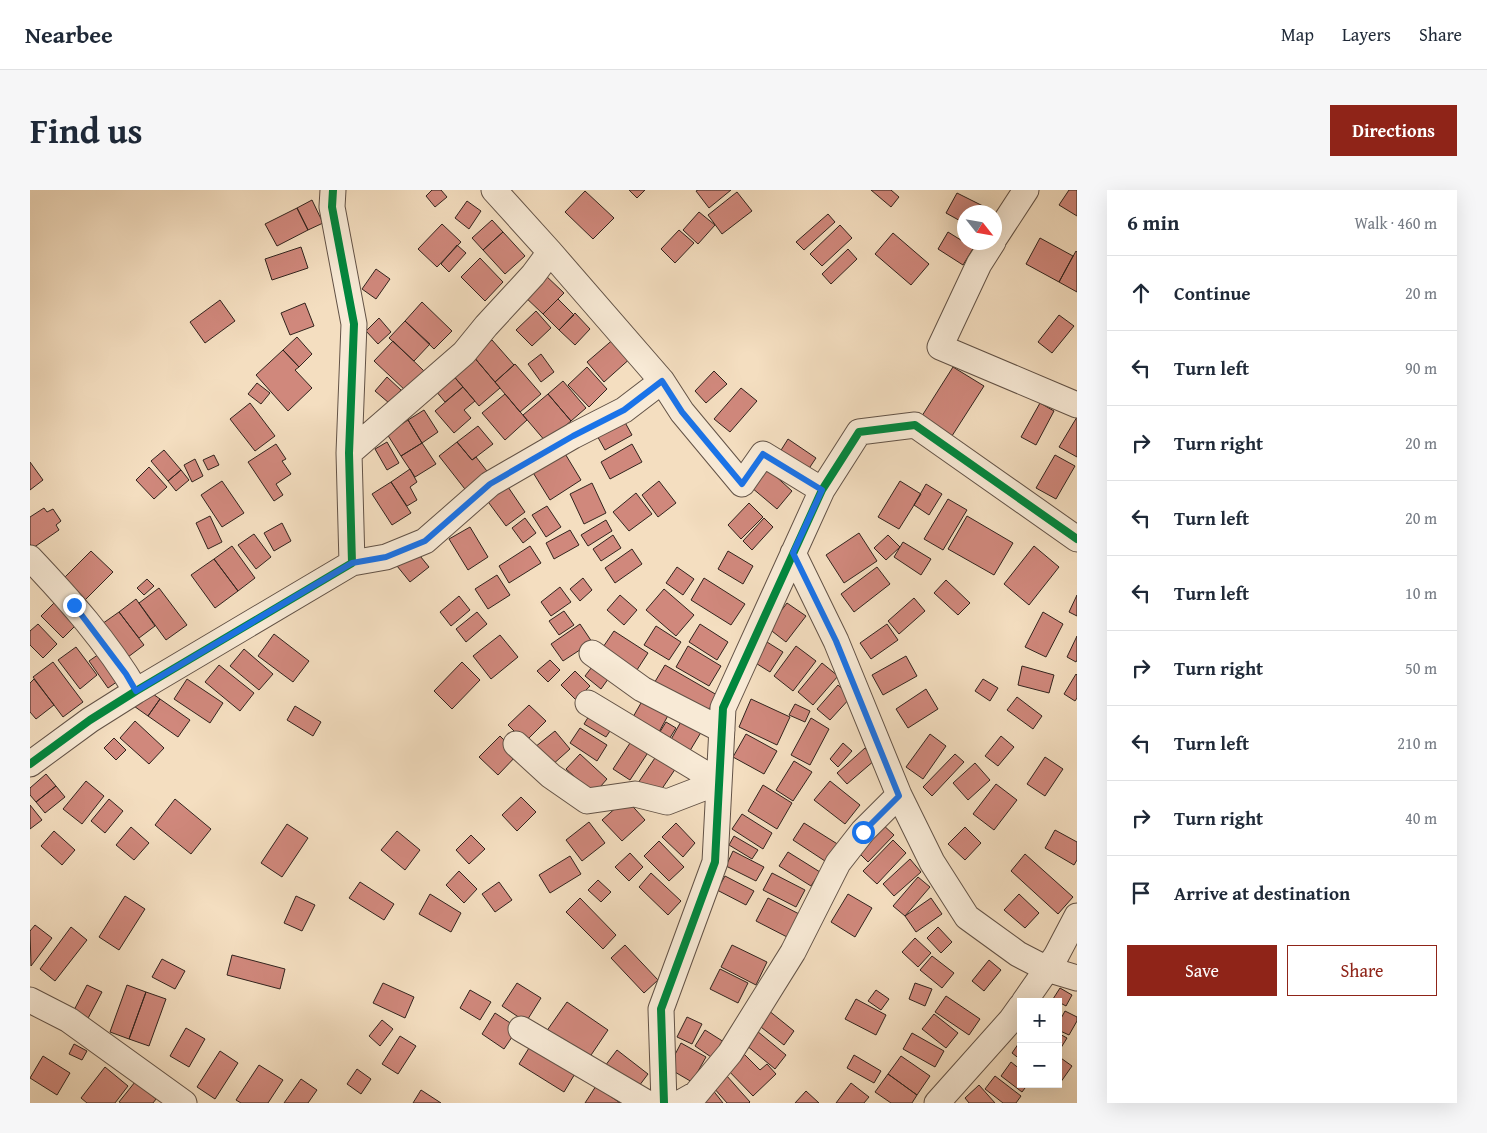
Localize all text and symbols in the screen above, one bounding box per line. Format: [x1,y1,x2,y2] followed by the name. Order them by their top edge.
[25,17,113,52] text: Nearbee
[1281,21,1314,48] text: Map
[1342,21,1391,48] text: Layers
[1419,21,1462,48] text: Share
[30,105,143,156] text: Find us
[1330,105,1457,156] button: Directions
[957,205,1002,250] north arrow
[1127,207,1179,238] text: 6 min
[1354,211,1437,235] text: Walk · 460 m
[1127,279,1155,307] icon: ahead
[1174,279,1251,307] text: Continue
[1405,281,1437,305] text: 20 m
[1127,354,1155,382] icon: left
[1174,354,1249,382] text: Turn left
[1405,356,1437,380] text: 90 m
[1127,429,1155,457] icon: right
[1174,429,1263,457] text: Turn right
[1405,431,1437,455] text: 20 m
[1127,504,1155,532] icon: left
[1174,504,1249,532] text: Turn left
[1405,506,1437,530] text: 20 m
[1127,579,1155,607] icon: left
[1174,579,1249,607] text: Turn left
[1405,581,1437,605] text: 10 m
[63,594,86,617] route end
[1127,654,1155,682] icon: right
[1174,654,1263,682] text: Turn right
[1405,656,1437,680] text: 50 m
[1127,729,1155,757] icon: left
[1174,729,1249,757] text: Turn left
[1397,731,1437,755] text: 210 m
[1127,804,1155,832] icon: right
[1174,804,1263,832] text: Turn right
[1405,806,1437,830] text: 40 m
[852,821,875,844] route start
[1127,879,1155,907] icon: arrive
[1174,879,1350,907] text: Arrive at destination
[1127,945,1277,996] button: Save
[1287,945,1437,996] button: Share
[1017,998,1062,1088] map controls
[1017,998,1062,1043] button: +
[1017,1043,1062,1088] button: −

